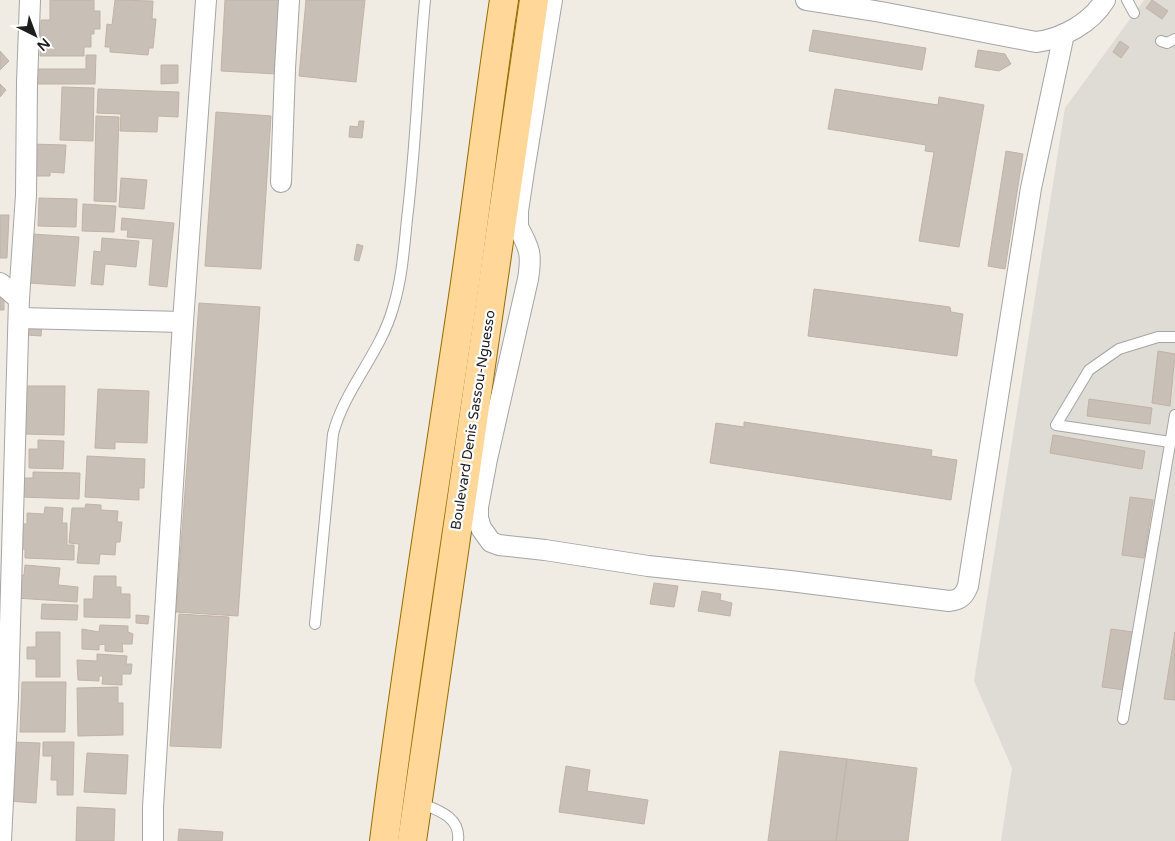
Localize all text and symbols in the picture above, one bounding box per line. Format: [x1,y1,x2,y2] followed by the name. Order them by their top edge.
[10,10,60,60] north arrow
[33,34,53,54] text: N
[447,309,499,531] street label: Boulevard Denis Sassou-Nguesso

